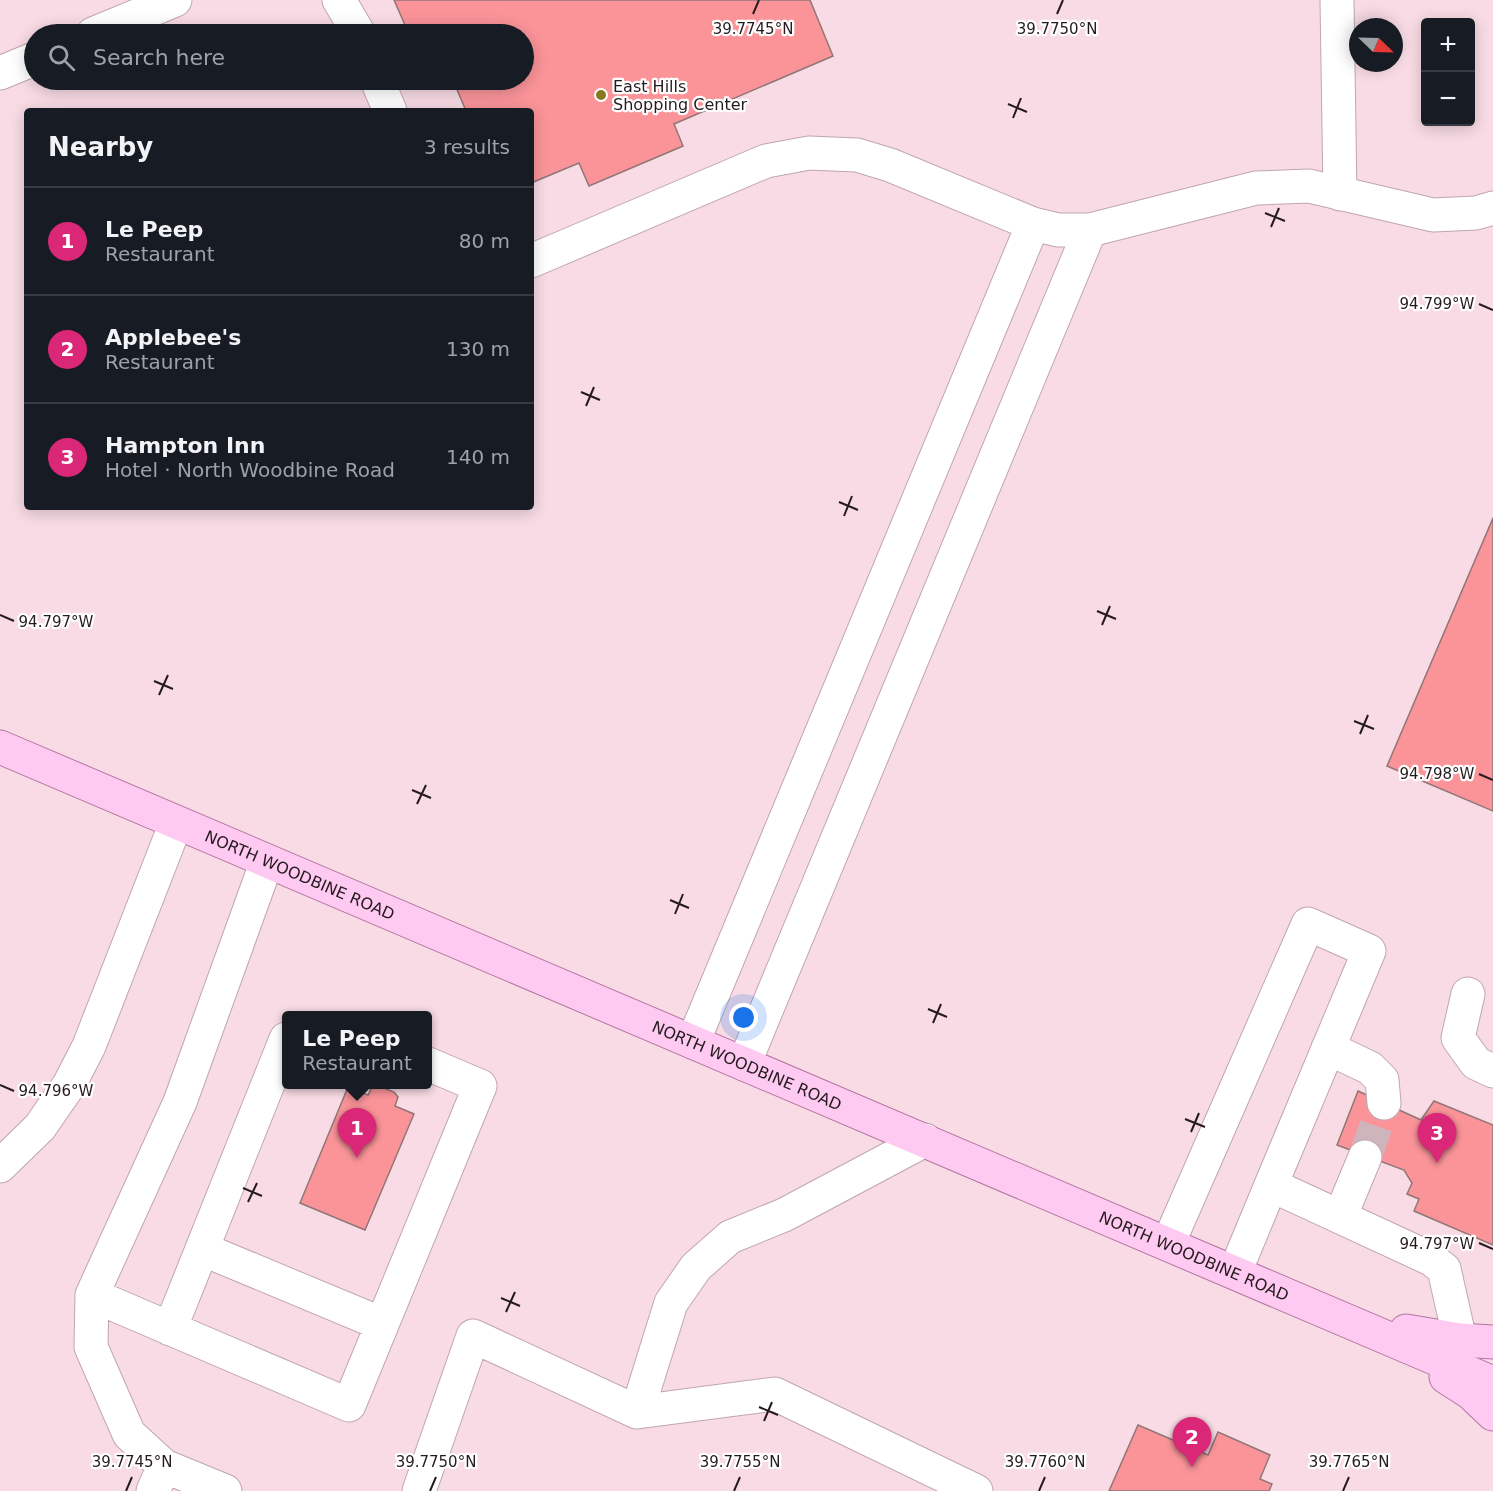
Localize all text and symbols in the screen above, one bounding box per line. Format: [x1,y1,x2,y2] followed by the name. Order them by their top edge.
[1349,18,1403,72] north arrow
[1421,18,1475,126] map controls
[1421,18,1475,72] button: +
[713,20,793,38] text: 39.7745°N
[1017,20,1097,38] text: 39.7750°N
[24,24,534,90] search box
[45,41,78,74] icon: search
[93,45,225,70] text: Search here
[1421,72,1475,126] button: −
[613,77,748,114] place label: East Hills Shopping Center
[594,88,608,102] marker: East Hills Shopping Center
[48,132,153,162] text: Nearby
[424,135,510,159] text: 3 results
[105,217,203,242] text: Le Peep
[61,229,74,253] text: 1
[459,229,510,253] text: 80 m
[105,242,215,266] text: Restaurant
[1400,295,1475,313] text: 94.799°W
[105,325,241,350] text: Applebee's
[61,337,74,361] text: 2
[446,337,510,361] text: 130 m
[105,350,215,374] text: Restaurant
[105,433,265,458] text: Hampton Inn
[61,445,74,469] text: 3
[446,445,510,469] text: 140 m
[105,458,395,482] text: Hotel · North Woodbine Road
[19,613,94,631] text: 94.797°W
[1400,765,1475,783] text: 94.798°W
[202,826,398,924] street label: NORTH WOODBINE ROAD
[729,1003,758,1032] your location
[282,1011,432,1089] popup
[649,1016,845,1114] street label: NORTH WOODBINE ROAD
[302,1026,401,1051] text: Le Peep
[302,1051,412,1075] text: Restaurant
[19,1082,94,1100] text: 94.796°W
[338,1108,376,1158] pin: 1
[1418,1114,1456,1163] pin: 3
[1096,1207,1292,1304] street label: NORTH WOODBINE ROAD
[1400,1235,1475,1253] text: 94.797°W
[1172,1418,1212,1467] pin: 2
[92,1453,172,1471] text: 39.7745°N
[396,1453,476,1471] text: 39.7750°N
[700,1453,780,1471] text: 39.7755°N
[1005,1453,1085,1471] text: 39.7760°N
[1309,1453,1389,1471] text: 39.7765°N

